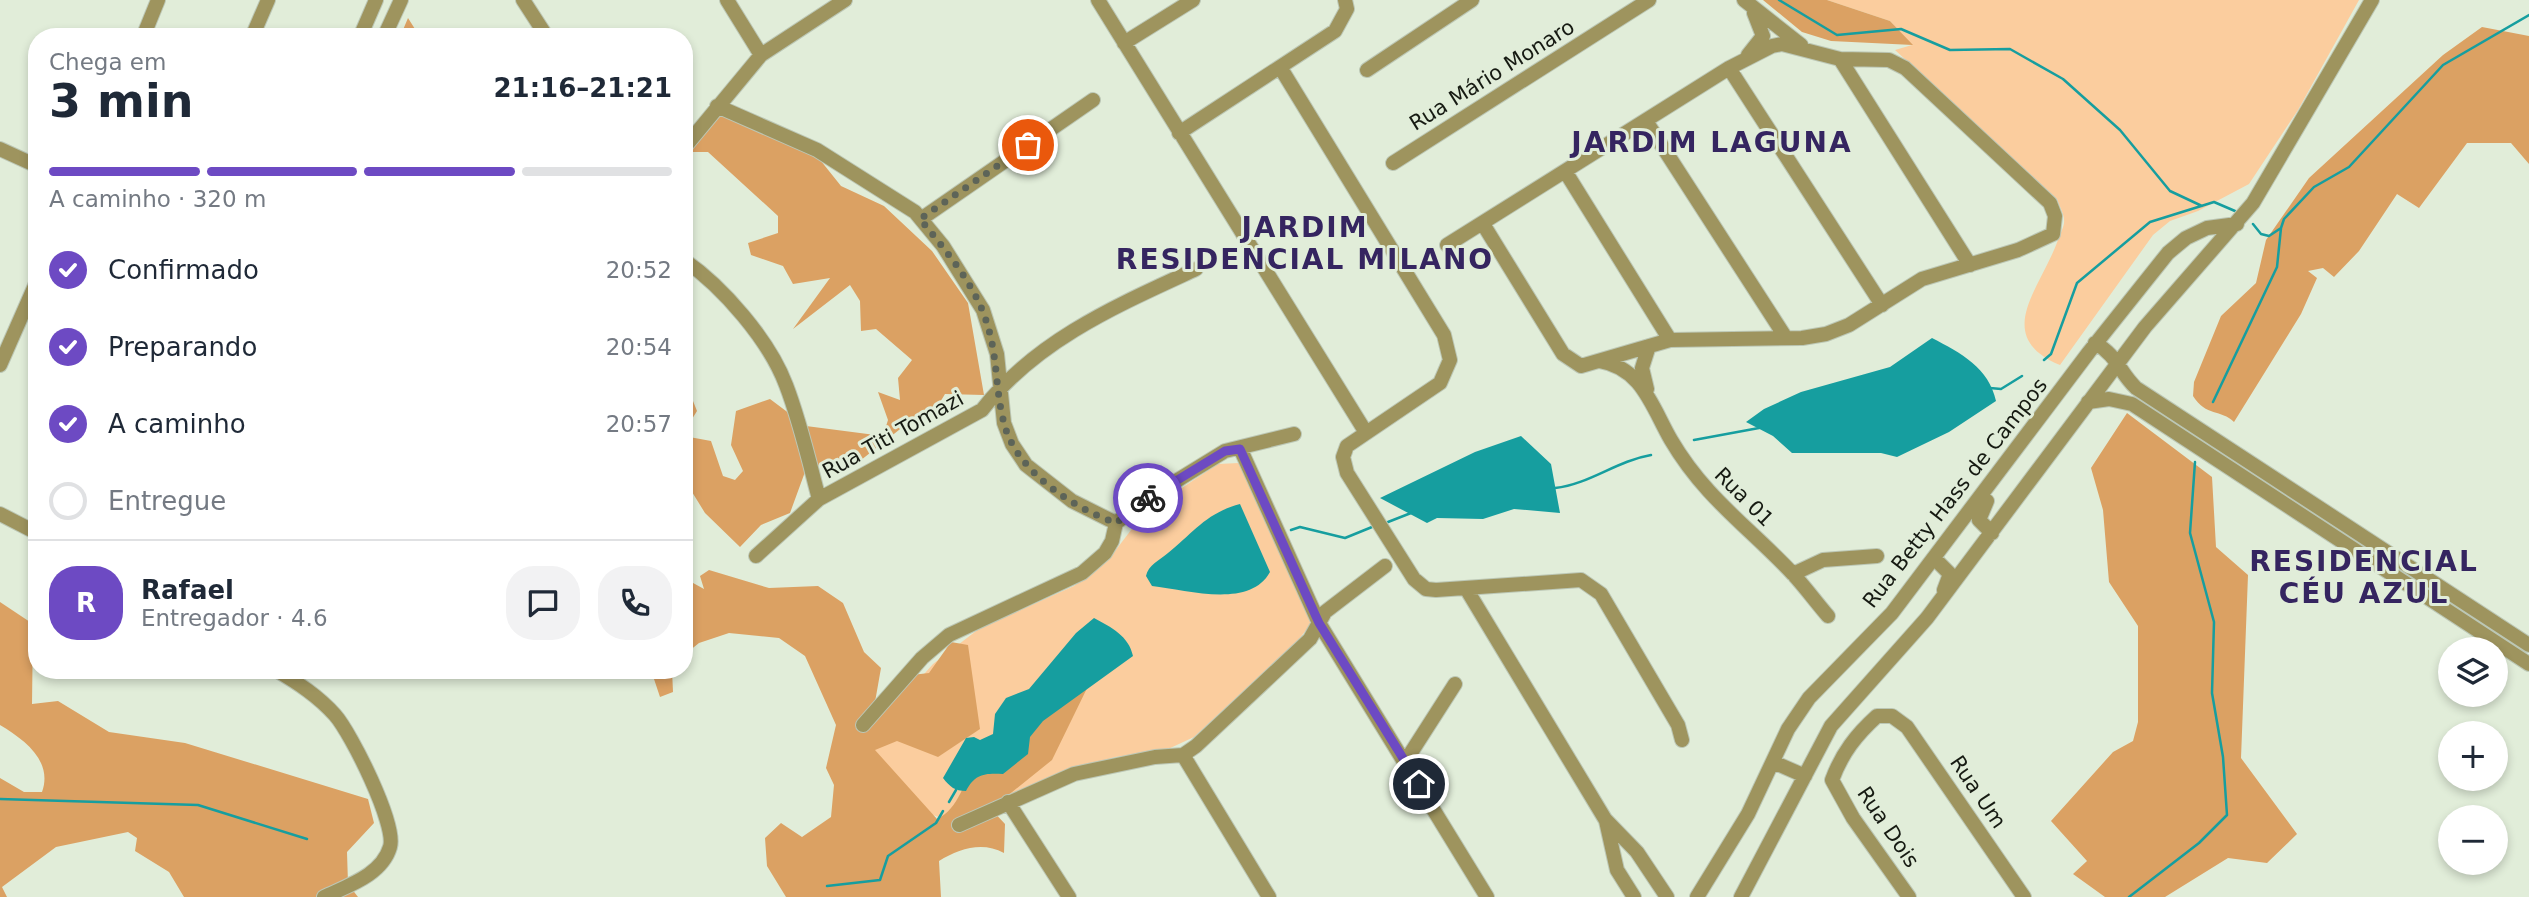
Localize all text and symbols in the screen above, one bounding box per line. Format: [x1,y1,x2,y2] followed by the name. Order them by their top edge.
[1405,15,1579,135] street label: Rua Mário Monaro
[49,49,166,75] text: Chega em
[493,73,672,103] text: 21:16–21:21
[49,74,193,128] text: 3 min
[998,115,1058,175] pin
[1009,126,1047,164] icon: bag
[1569,126,1853,159] district label: JARDIM LAGUNA
[49,186,266,212] text: A caminho · 320 m
[1116,211,1494,276] district label: JARDIM RESIDENCIAL MILANO
[49,251,87,289] icon: check
[108,255,259,285] text: Confirmado
[606,257,672,283] text: 20:52
[49,328,87,366] icon: check
[108,332,257,362] text: Preparando
[606,334,672,360] text: 20:54
[1858,373,2052,613] street label: Rua Betty Hass de Campos
[818,386,968,484] street label: Rua Titi Tomazi
[49,405,87,443] icon: check
[108,409,246,439] text: A caminho
[606,411,672,437] text: 20:57
[1113,463,1183,533] courier
[1710,463,1778,531] street label: Rua 01
[1129,479,1167,517] icon: bike
[108,486,226,516] text: Entregue
[2249,545,2479,610] district label: RESIDENCIAL CÉU AZUL
[506,566,580,640] button: chat
[598,566,672,640] button: phone
[141,575,234,605] text: Rafael
[76,588,96,618] text: R
[141,605,328,631] text: Entregador · 4.6
[2438,637,2508,875] map controls
[2438,637,2508,707] button: layers
[2438,721,2508,791] button: +
[1945,751,2011,833] street label: Rua Um
[1389,754,1449,814] pin
[1400,765,1438,803] icon: home
[1852,782,1924,872] street label: Rua Dois
[2438,805,2508,875] button: −

